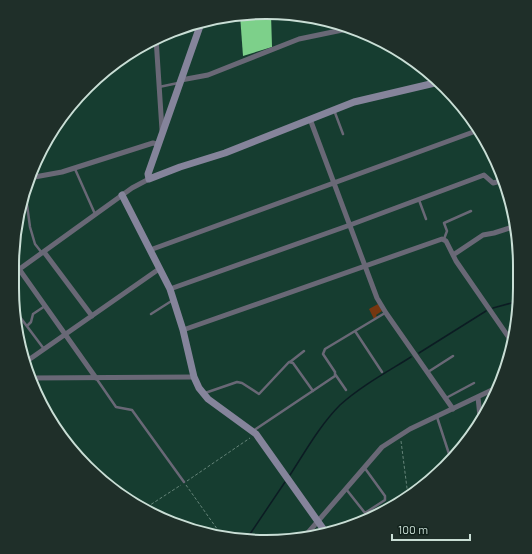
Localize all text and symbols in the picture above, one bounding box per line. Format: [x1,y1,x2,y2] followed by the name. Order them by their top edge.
[392,516,470,542] scale bar
[398,522,428,536] text: 100 m

